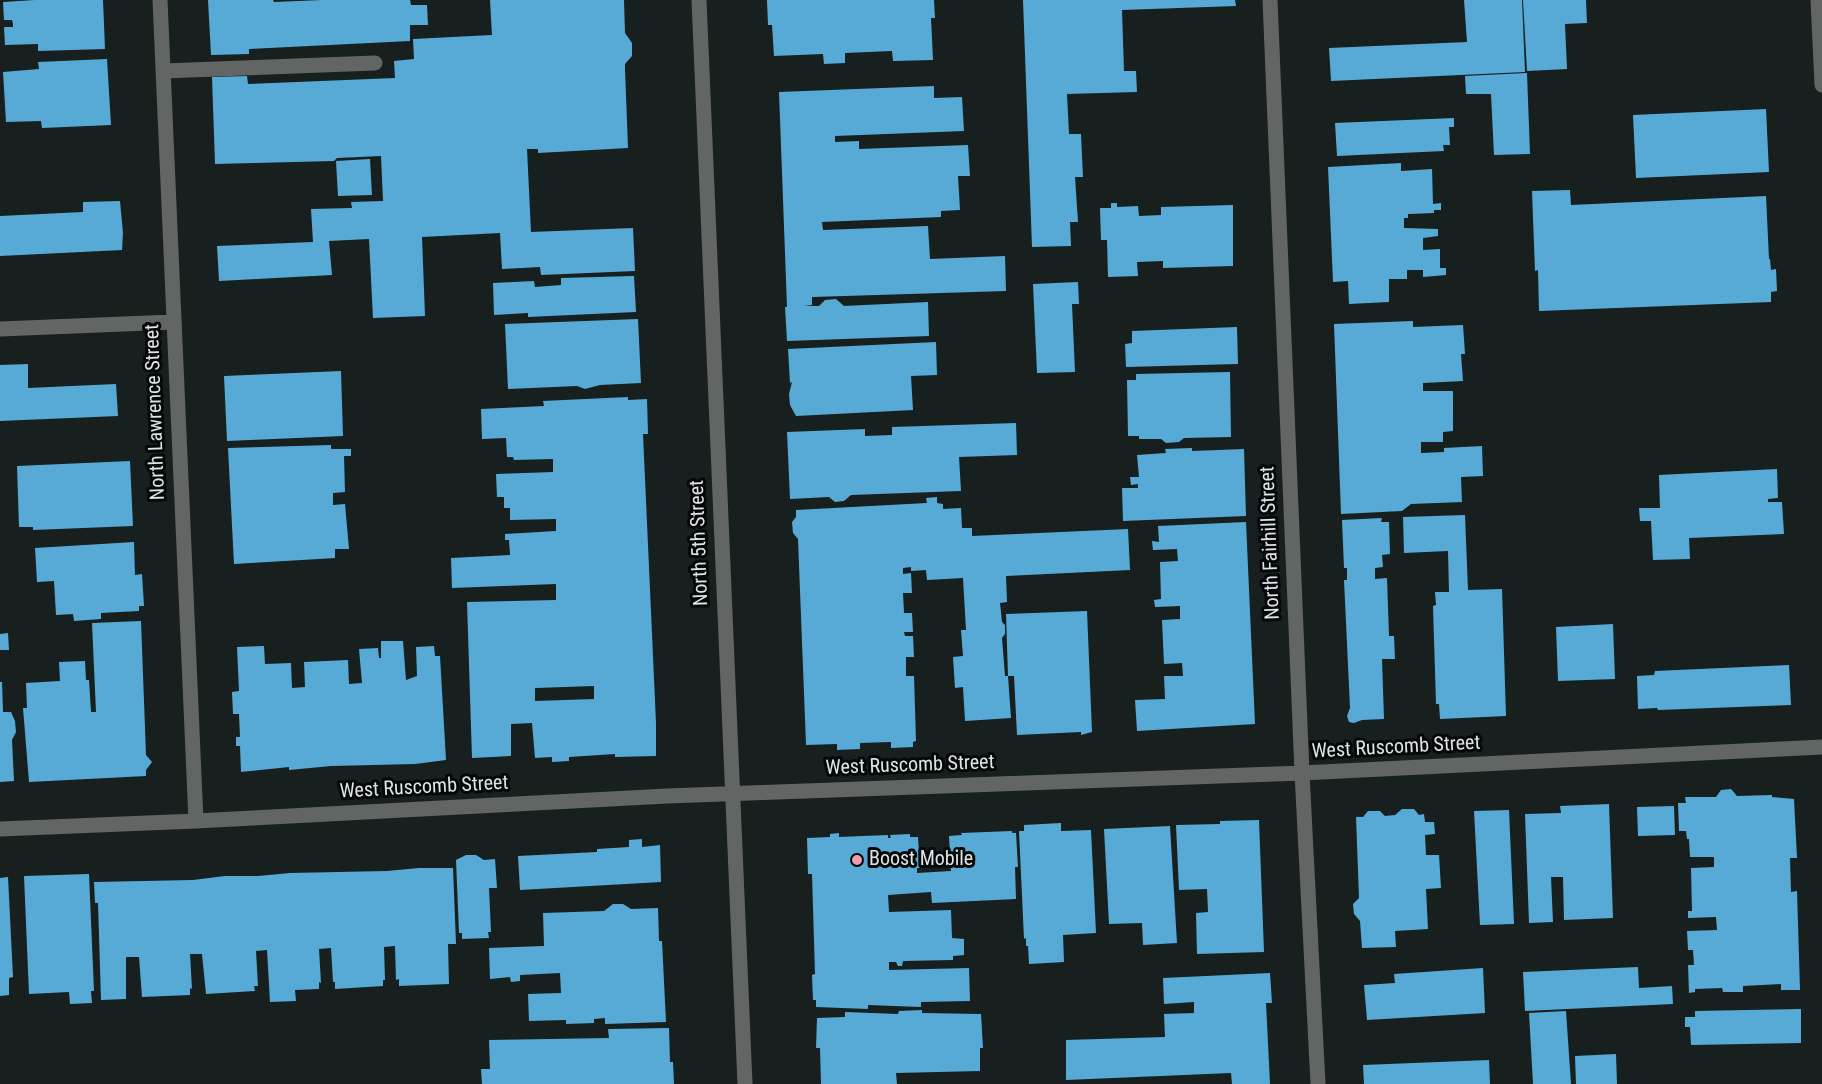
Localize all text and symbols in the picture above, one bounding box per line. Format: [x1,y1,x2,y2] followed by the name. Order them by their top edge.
[141,323,171,501] street label: North Lawrence Street
[1256,466,1286,620] street label: North Fairhill Street
[686,480,714,606] street label: North 5th Street
[1311,732,1481,764] street label: West Ruscomb Street
[825,751,995,781] street label: West Ruscomb Street
[339,772,509,804] street label: West Ruscomb Street
[869,848,973,872] place label: Boost Mobile
[850,853,864,867] marker: Boost Mobile

